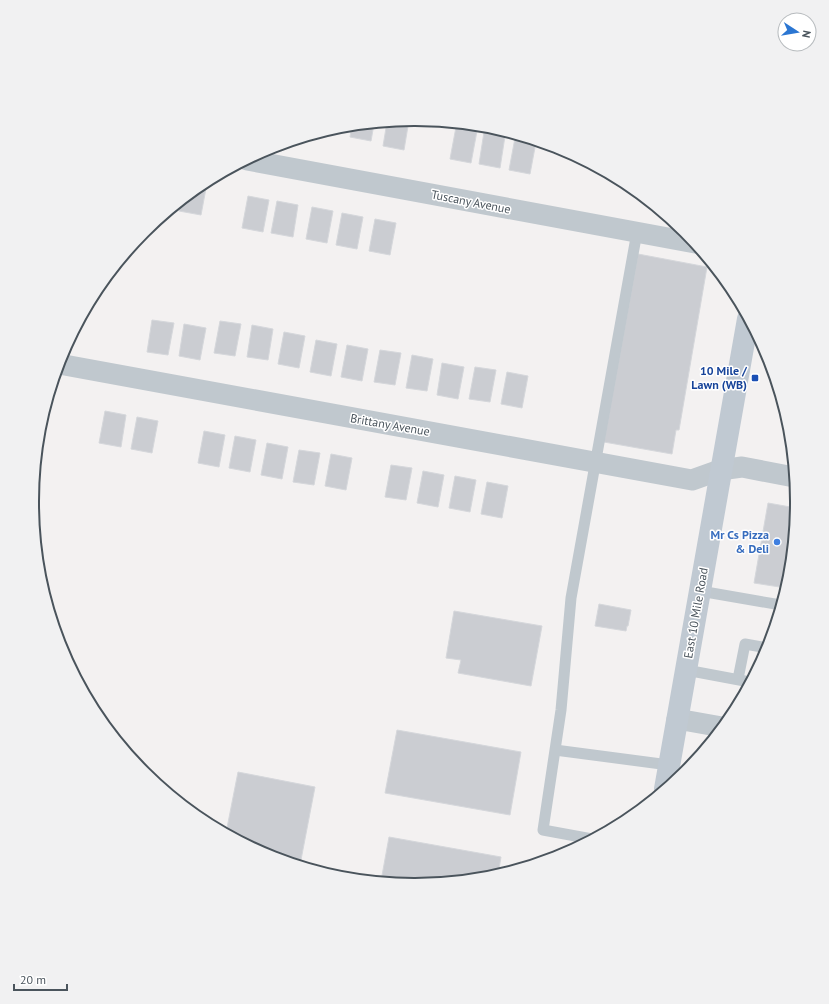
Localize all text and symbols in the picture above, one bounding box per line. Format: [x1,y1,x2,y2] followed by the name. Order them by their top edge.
[777,12,817,52] north arrow
[799,29,814,39] text: N
[430,186,512,217] street label: Tuscany Avenue
[691,363,748,392] place label: 10 Mile / Lawn (WB)
[750,373,760,383] marker: 10 Mile / Lawn (WB)
[349,410,431,439] street label: Brittany Avenue
[711,527,769,556] place label: Mr Cs Pizza & Deli
[772,537,782,547] marker: Mr Cs Pizza & Deli
[680,566,711,659] street label: East 10 Mile Road
[14,966,67,992] scale bar
[20,972,46,987] text: 20 m

